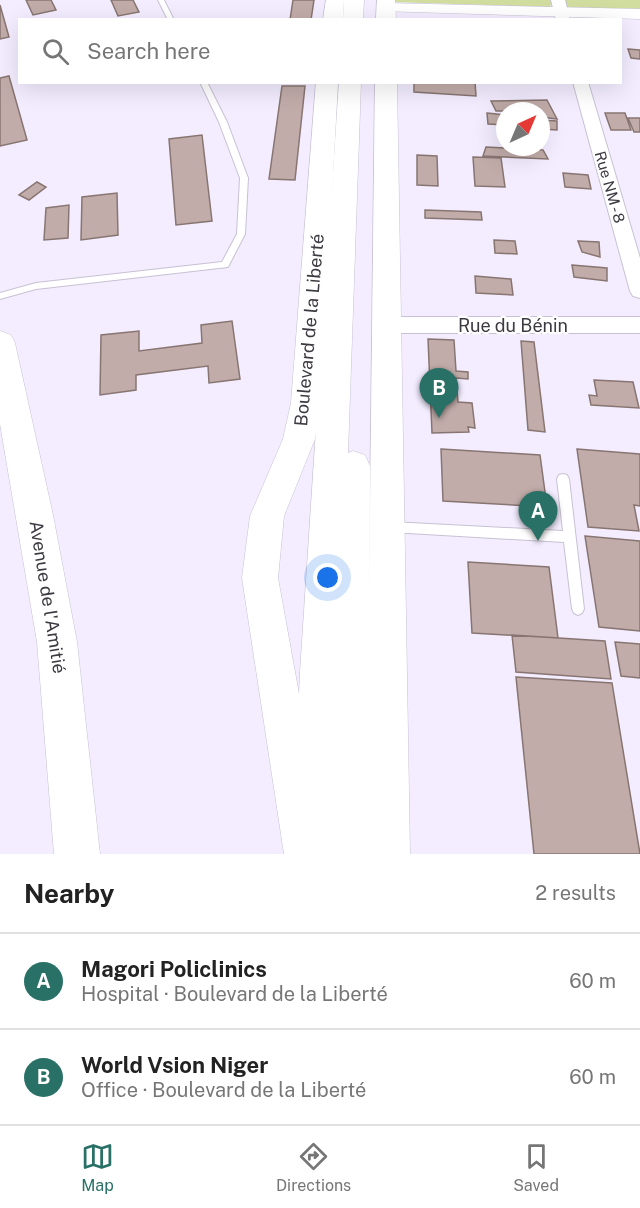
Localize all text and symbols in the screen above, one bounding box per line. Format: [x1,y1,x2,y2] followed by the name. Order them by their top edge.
[18,18,622,84] search box
[39,35,72,68] icon: search
[87,38,211,64] text: Search here
[496,102,550,156] north arrow
[592,149,628,225] street label: Rue NM - 8
[290,233,328,427] street label: Boulevard de la Liberté
[458,315,568,336] street label: Rue du Bénin
[420,368,458,418] pin: B
[518,492,558,541] pin: A
[26,519,70,675] street label: Avenue de l'Amitié
[313,563,342,592] your location
[24,878,114,909] text: Nearby
[535,881,616,905] text: 2 results
[81,956,267,982] text: Magori Policlinics
[36,969,51,993] text: A
[569,969,616,993] text: 60 m
[81,982,388,1006] text: Hospital · Boulevard de la Liberté
[81,1052,268,1078] text: World Vsion Niger
[37,1065,50,1089] text: B
[569,1065,616,1089] text: 60 m
[81,1078,366,1102] text: Office · Boulevard de la Liberté
[81,1140,114,1195] tab: Map
[276,1140,351,1195] tab: Directions
[513,1140,559,1195] tab: Saved

